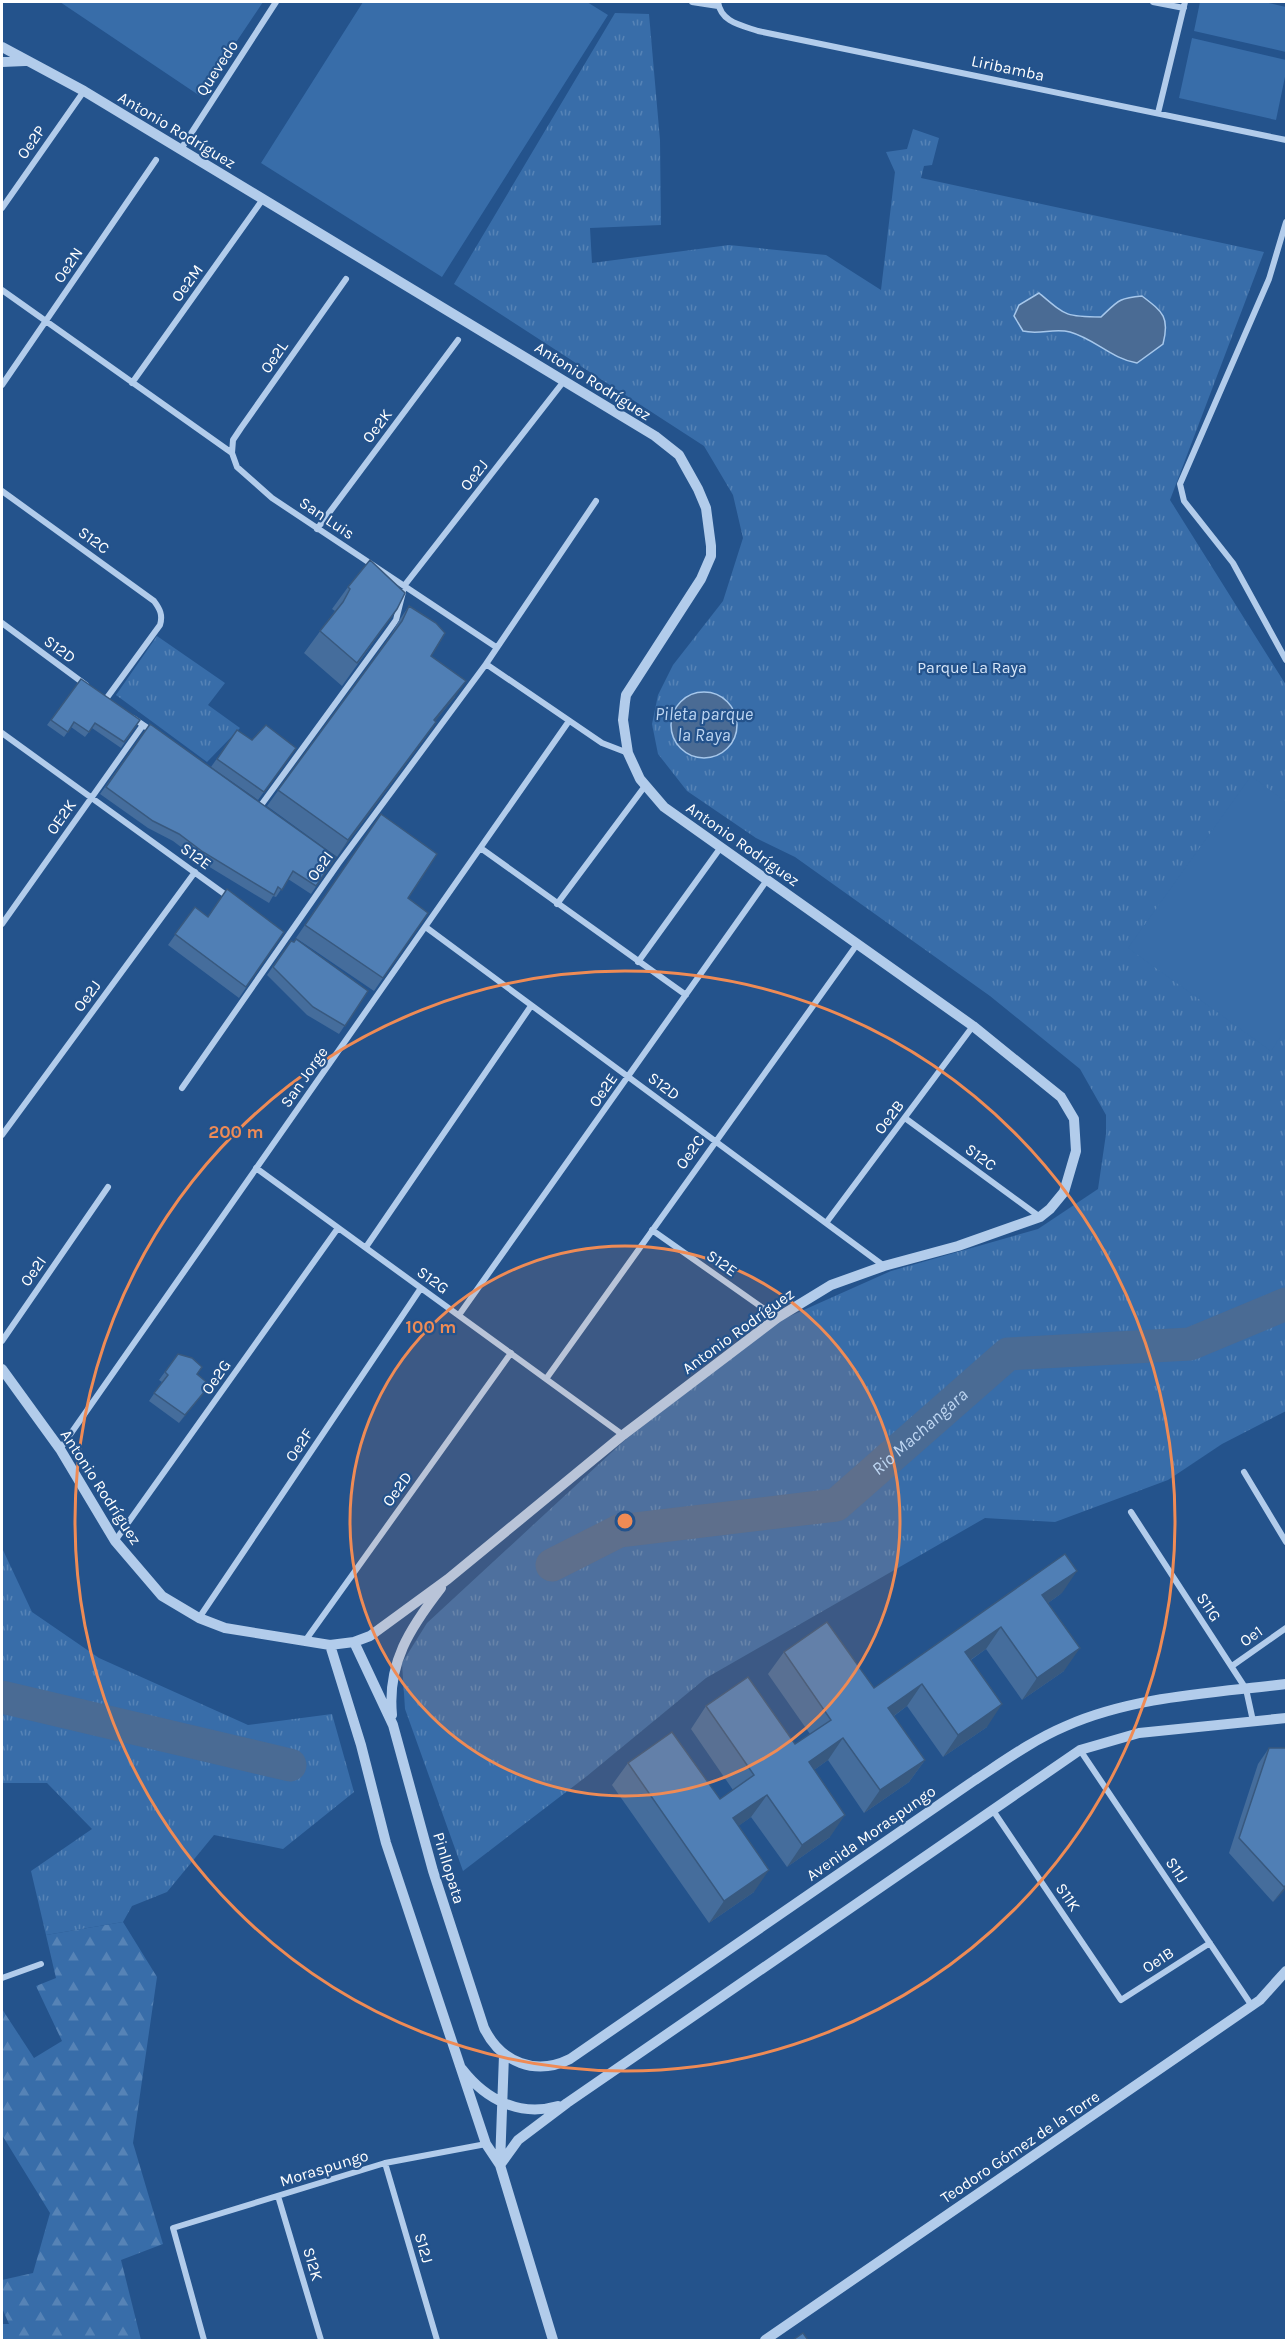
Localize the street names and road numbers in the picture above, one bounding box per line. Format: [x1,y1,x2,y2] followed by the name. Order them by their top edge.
[192,36,242,100] street label: Quevedo
[970,51,1046,85] street label: Liribamba
[115,87,239,173] street label: Antonio Rodríguez
[13,121,49,162] street label: Oe2P
[49,244,87,286] street label: Oe2N
[167,261,207,305] street label: Oe2M
[256,337,292,377] street label: Oe2L
[531,338,655,424] street label: Antonio Rodríguez
[358,405,396,447] street label: Oe2K
[456,456,492,494] street label: Oe2J
[296,493,358,543] street label: San Luis
[75,522,114,558] street label: S12C
[40,631,80,667] street label: S12D
[42,796,80,838] street label: OE2K
[683,798,803,890] street label: Antonio Rodríguez
[177,839,215,873] street label: S12E
[303,847,337,885] street label: Oe2I
[69,977,105,1015] street label: Oe2J
[276,1043,332,1111] street label: San Jorge
[644,1068,684,1104] street label: S12D
[585,1069,621,1111] street label: Oe2E
[870,1096,908,1138] street label: Oe2B
[671,1131,709,1173] street label: Oe2C
[962,1139,1001,1175] street label: S12C
[703,1246,741,1280] street label: S12E
[16,1252,50,1290] street label: Oe2I
[413,1262,453,1298] street label: S12G
[678,1284,798,1378] street label: Antonio Rodríguez
[197,1356,235,1398] street label: Oe2G
[281,1425,317,1465] street label: Oe2F
[57,1426,145,1548] street label: Antonio Rodríguez
[378,1468,416,1510] street label: Oe2D
[1193,1589,1225,1625] street label: S11G
[1236,1621,1266,1651] street label: Oe1
[803,1781,939,1885] street label: Avenida Moraspungo
[429,1830,469,1906] street label: Pinllopata
[1162,1854,1192,1886] street label: S11J
[1052,1879,1084,1915] street label: S11K
[1139,1943,1177,1977] street label: Oe1B
[937,2087,1103,2207] street label: Teodoro Gómez de la Torre
[277,2145,371,2191] street label: Moraspungo
[411,2231,437,2265] street label: S12J
[299,2245,327,2283] street label: S12K

